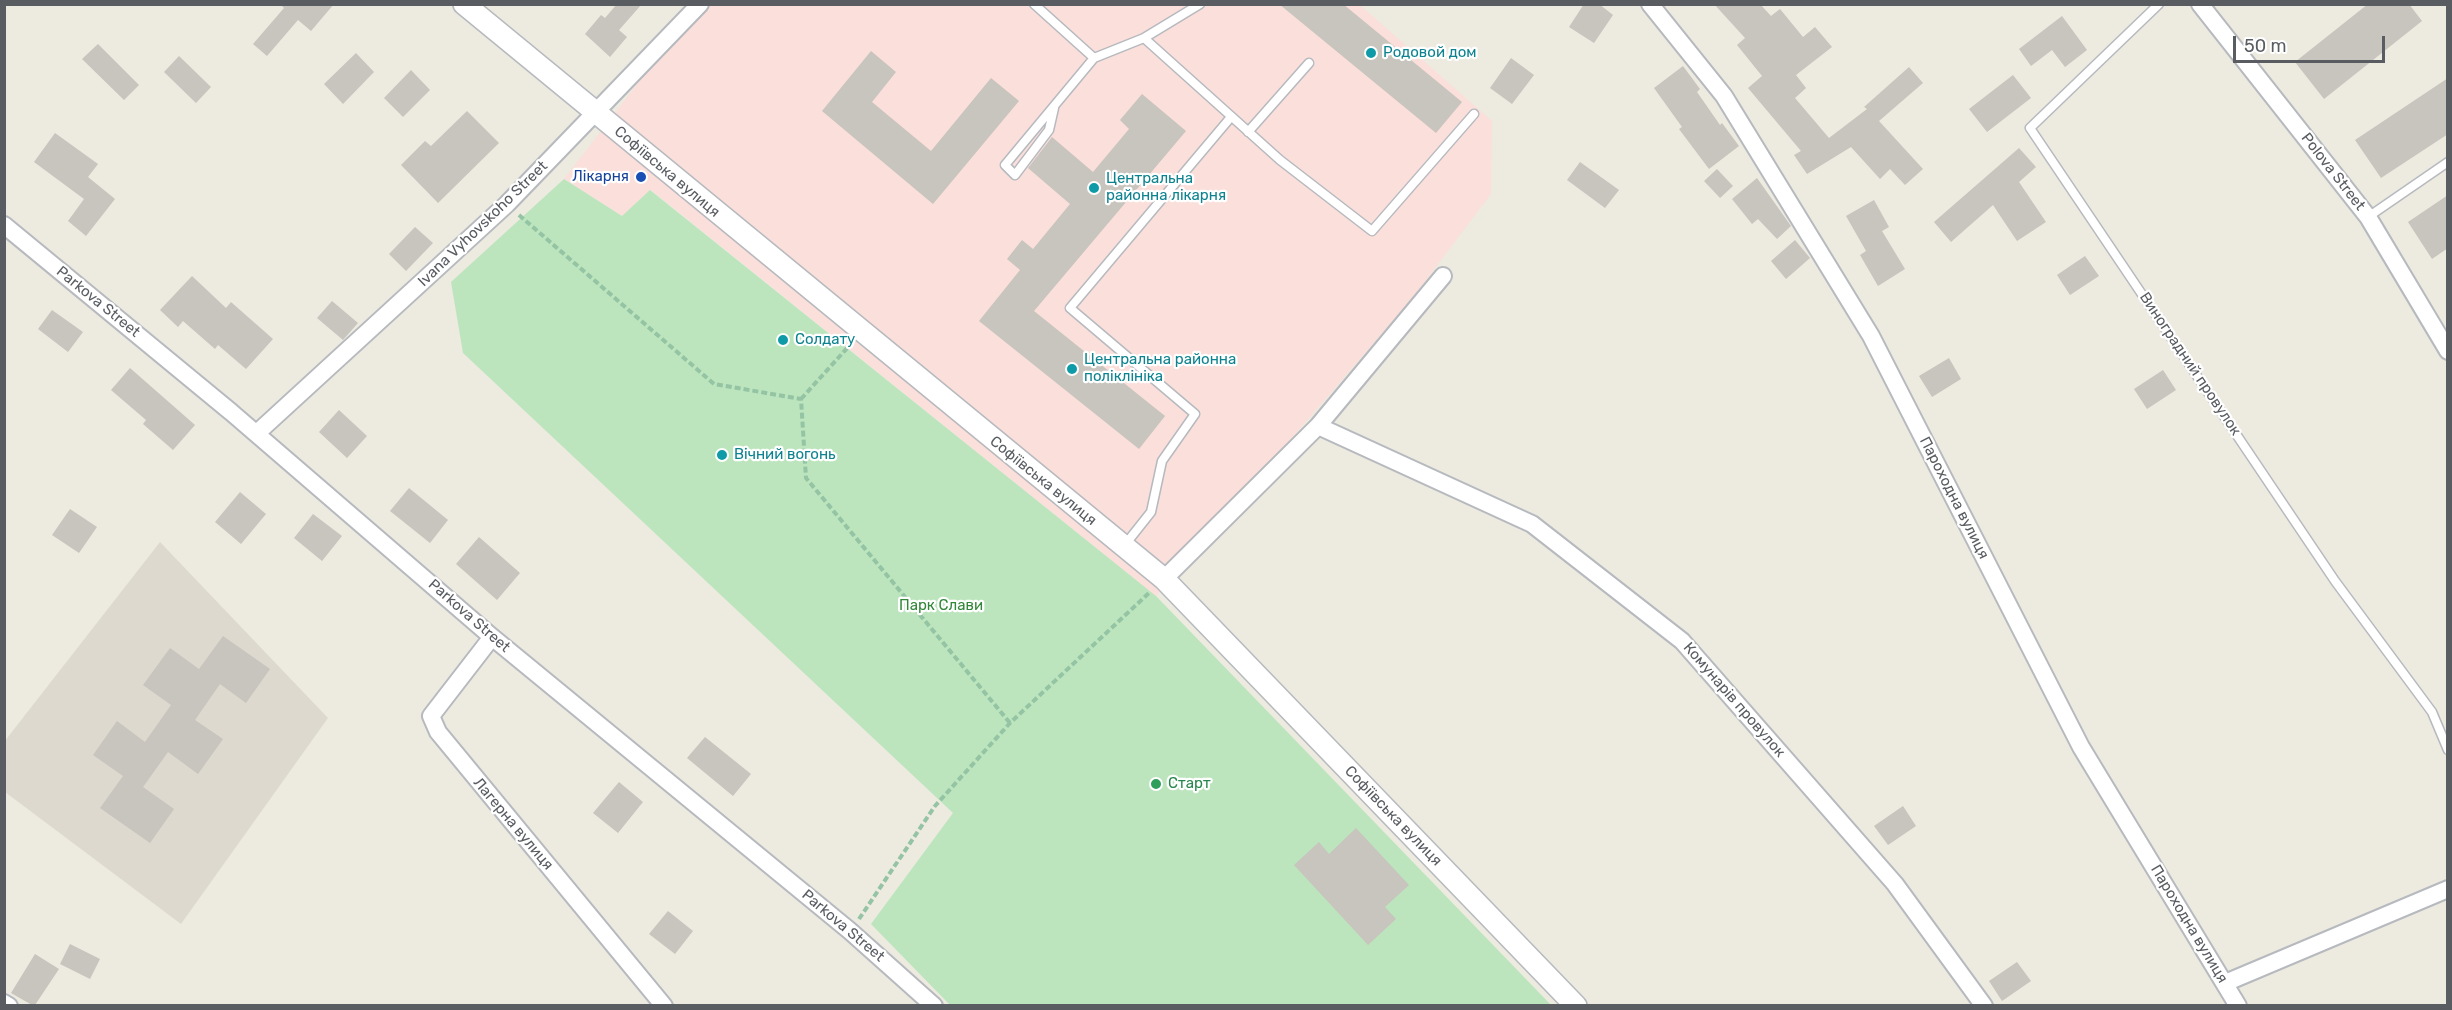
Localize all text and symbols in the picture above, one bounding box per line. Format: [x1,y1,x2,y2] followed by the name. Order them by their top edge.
[2236,24,2388,62] scale bar
[2244,35,2287,57] text: 50 m
[1383,44,1477,62] place label: Родовой дом
[1364,46,1378,60] marker: Родовой дом
[611,123,723,221] street label: Софіївська вулиця
[2297,130,2369,214] street label: Polova Street
[414,157,552,291] street label: Ivana Vyhovskoho Street
[572,168,629,186] place label: Лікарня
[634,170,648,184] marker: Лікарня
[1106,170,1226,205] place label: Центральна районна лікарня
[1087,181,1101,195] marker: Центральна районна лікарня
[53,263,143,341] street label: Parkova Street
[2135,289,2245,439] street label: Виноградний провулок
[795,331,855,349] place label: Солдату
[776,333,790,347] marker: Солдату
[1084,351,1236,386] place label: Центральна районна поліклініка
[1065,362,1079,376] marker: Центральна районна поліклініка
[986,432,1100,530] street label: Софіївська вулиця
[1915,434,1993,562] street label: Пароходна вулиця
[734,446,836,464] place label: Вічний вогонь
[715,448,729,462] marker: Вічний вогонь
[424,576,514,656] street label: Parkova Street
[899,597,983,615] park label: Парк Слави
[1679,639,1789,761] street label: Комунарів провулок
[1341,762,1445,870] street label: Софіївська вулиця
[469,774,557,874] street label: Лагерна вулиця
[1168,775,1211,793] place label: Старт
[1149,777,1163,791] marker: Старт
[2147,862,2231,986] street label: Пароходна вулиця
[798,886,888,966] street label: Parkova Street

